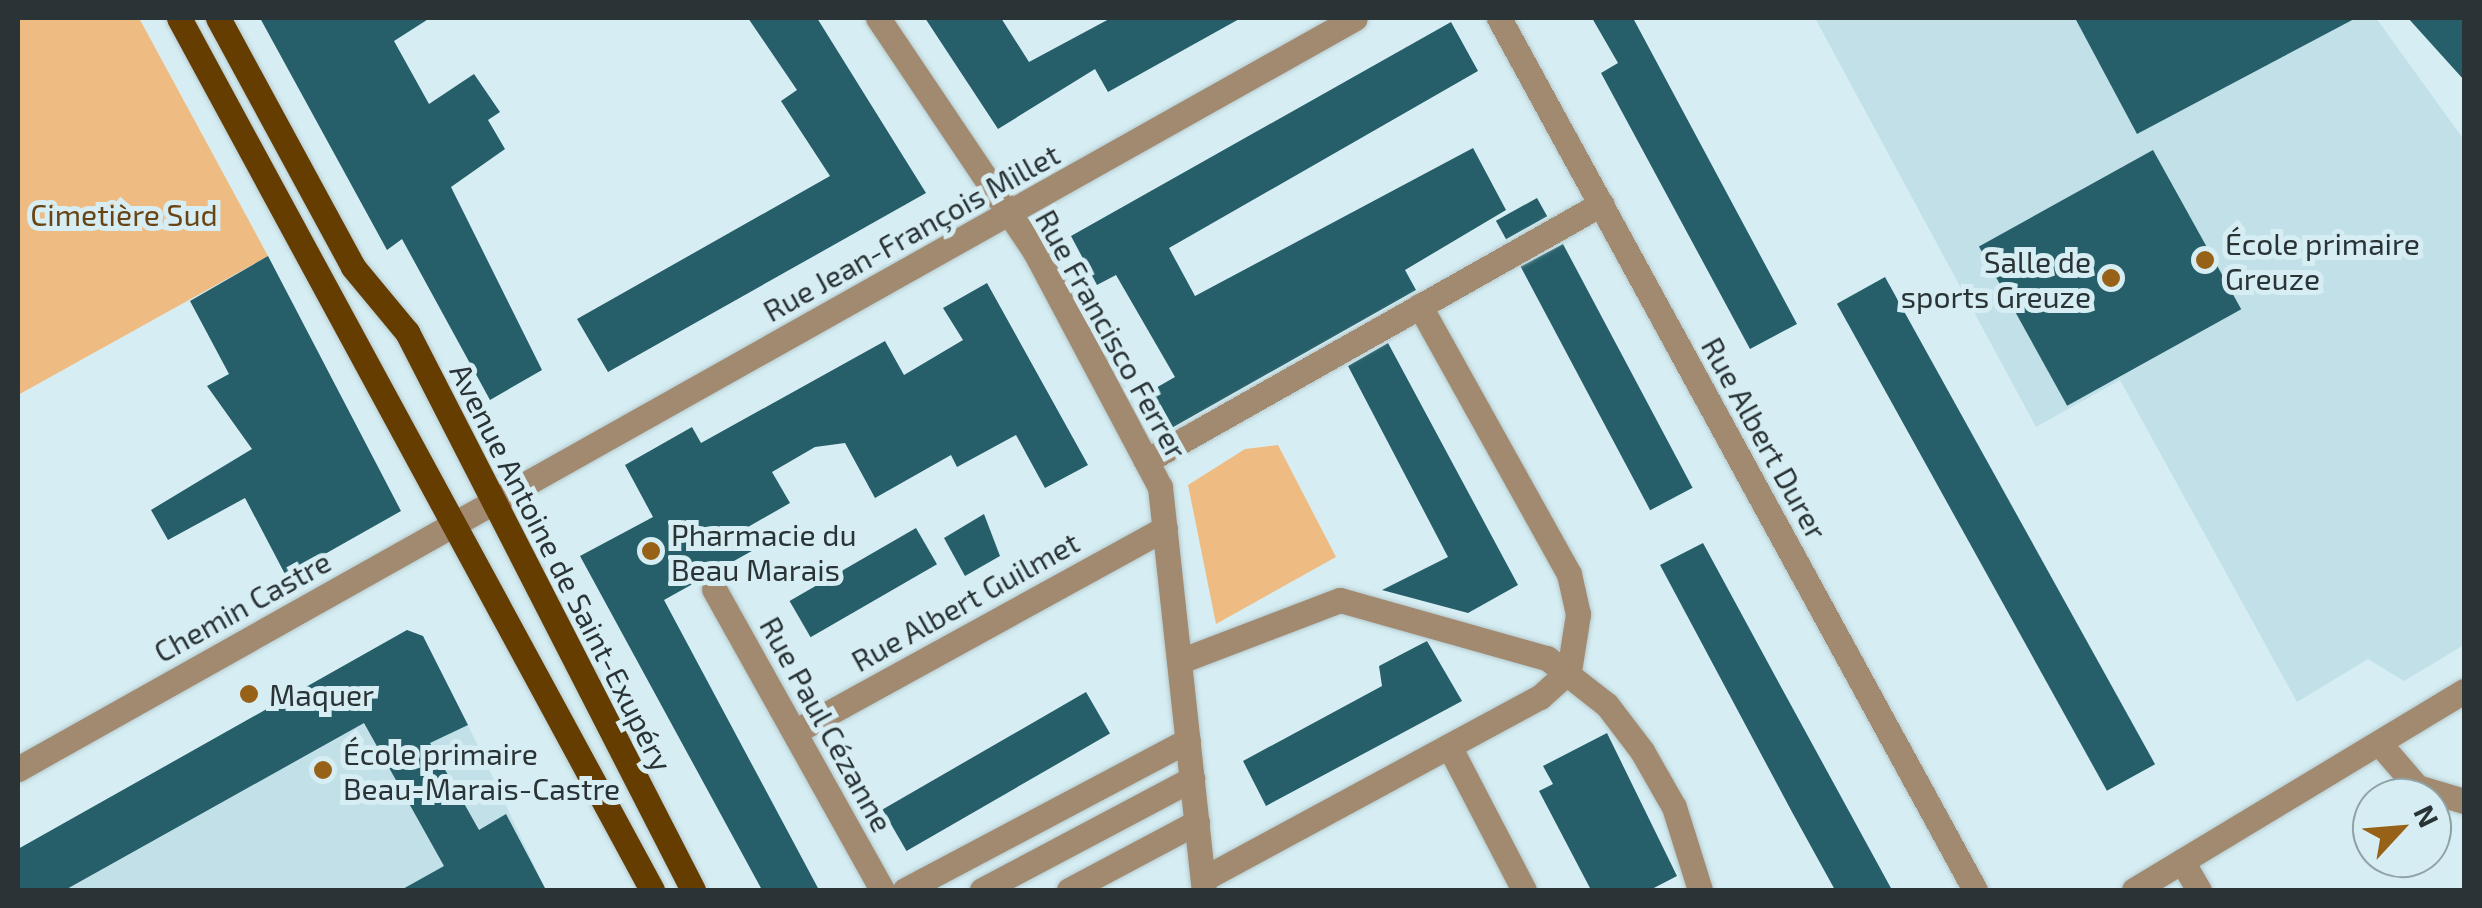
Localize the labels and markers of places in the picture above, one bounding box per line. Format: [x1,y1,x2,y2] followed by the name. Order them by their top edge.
[2225,225,2420,296] place label: École primaire Greuze
[1901,243,2091,314] place label: Salle de sports Greuze
[2194,249,2216,271] marker: École primaire Greuze
[2100,267,2122,289] marker: Salle de sports Greuze
[671,516,857,586] place label: Pharmacie du Beau Marais
[640,540,662,562] marker: Pharmacie du Beau Marais
[269,676,374,712] place label: Maquer
[238,683,260,705] marker: Maquer
[343,735,620,806] place label: École primaire Beau-Marais-Castre
[312,759,334,781] marker: École primaire Beau-Marais-Castre

